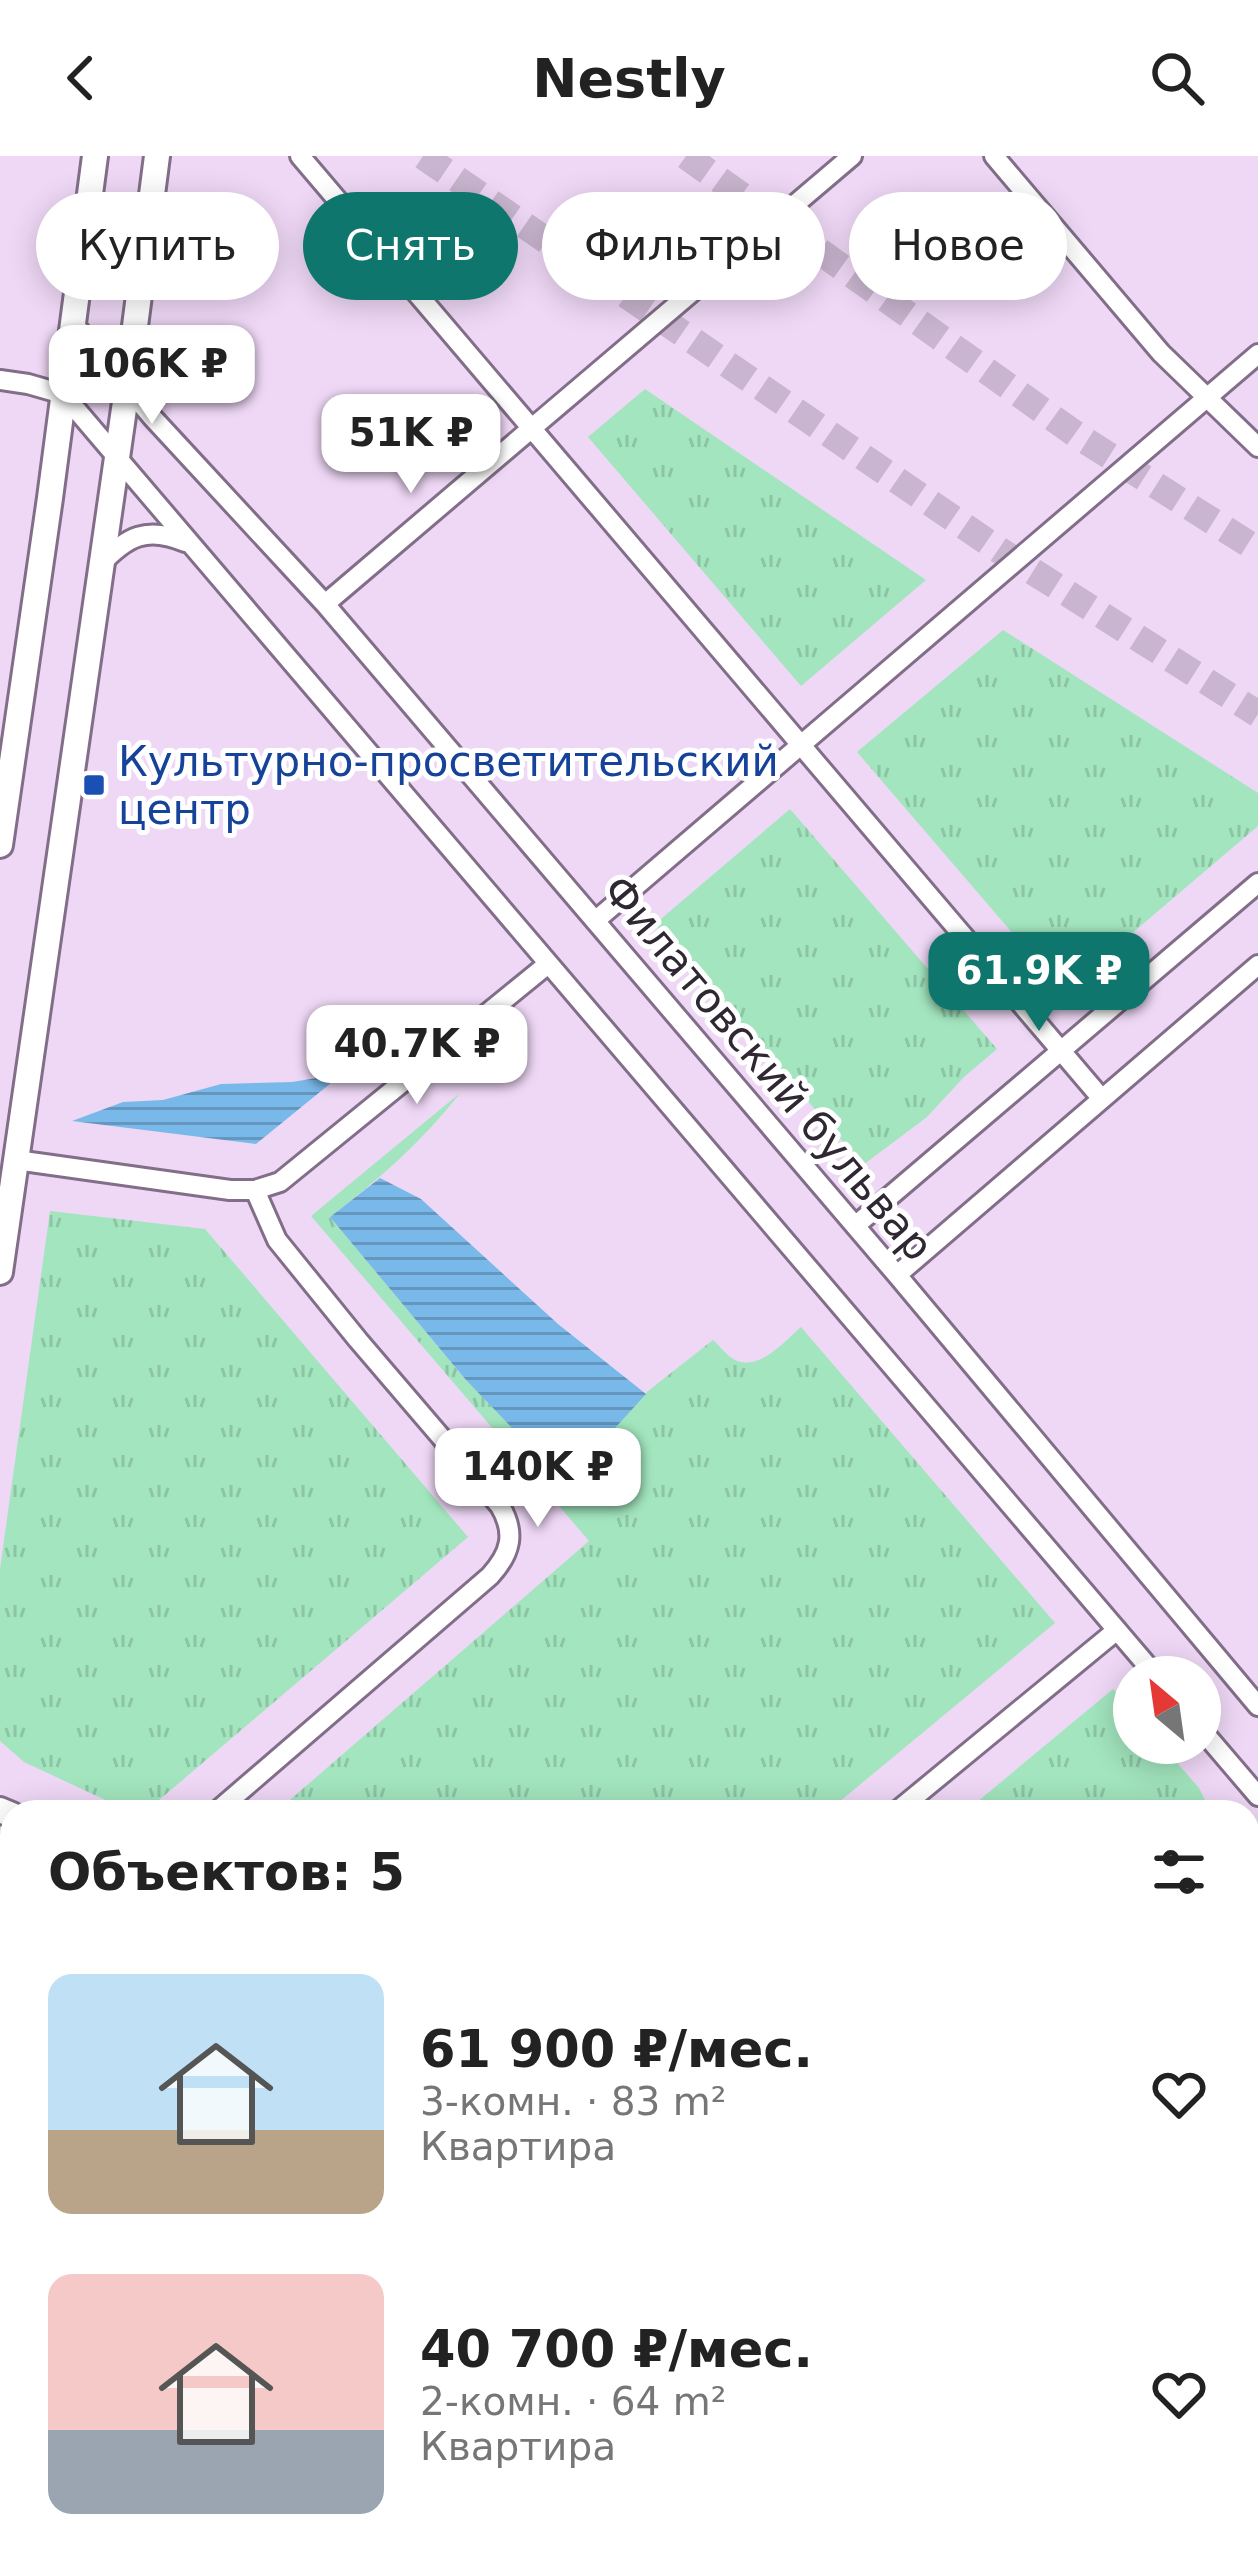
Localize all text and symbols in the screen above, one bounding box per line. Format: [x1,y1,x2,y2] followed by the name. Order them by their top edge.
[48,45,114,111] icon: back
[1144,45,1210,111] icon: search
[532,47,726,110] text: Nestly
[36,192,279,300] chip: Купить
[303,192,518,300] chip: Снять
[542,192,825,300] chip: Фильтры
[849,192,1067,300] chip: Новое
[54,325,250,427] pin: 106K ₽
[76,341,228,386] text: 106K ₽
[327,394,495,496] pin: 51K ₽
[348,410,474,455] text: 51K ₽
[118,737,779,834] place label: Культурно-просветительский центр
[81,772,107,798] marker: Культурно-просветительский центр
[593,866,943,1270] street label: Филатовский бульвар
[928,932,1150,1034] pin: 61.9K ₽
[955,948,1123,993] text: 61.9K ₽
[306,1005,528,1107] pin: 40.7K ₽
[333,1021,501,1066] text: 40.7K ₽
[440,1428,636,1530] pin: 140K ₽
[462,1444,614,1489] text: 140K ₽
[1113,1656,1221,1764] north arrow
[1113,1656,1221,1764] map controls
[1146,1839,1212,1905] icon: filters
[48,1843,405,1902] text: Объектов: 5
[420,2020,813,2079] text: 61 900 ₽/мес.
[144,2022,288,2166] icon: home
[1146,2061,1212,2127] icon: heart
[420,2079,726,2124] text: 3-комн. · 83 m²
[420,2124,616,2169] text: Квартира
[420,2320,813,2379] text: 40 700 ₽/мес.
[144,2322,288,2466] icon: home
[1146,2361,1212,2427] icon: heart
[420,2379,726,2424] text: 2-комн. · 64 m²
[420,2424,616,2469] text: Квартира

